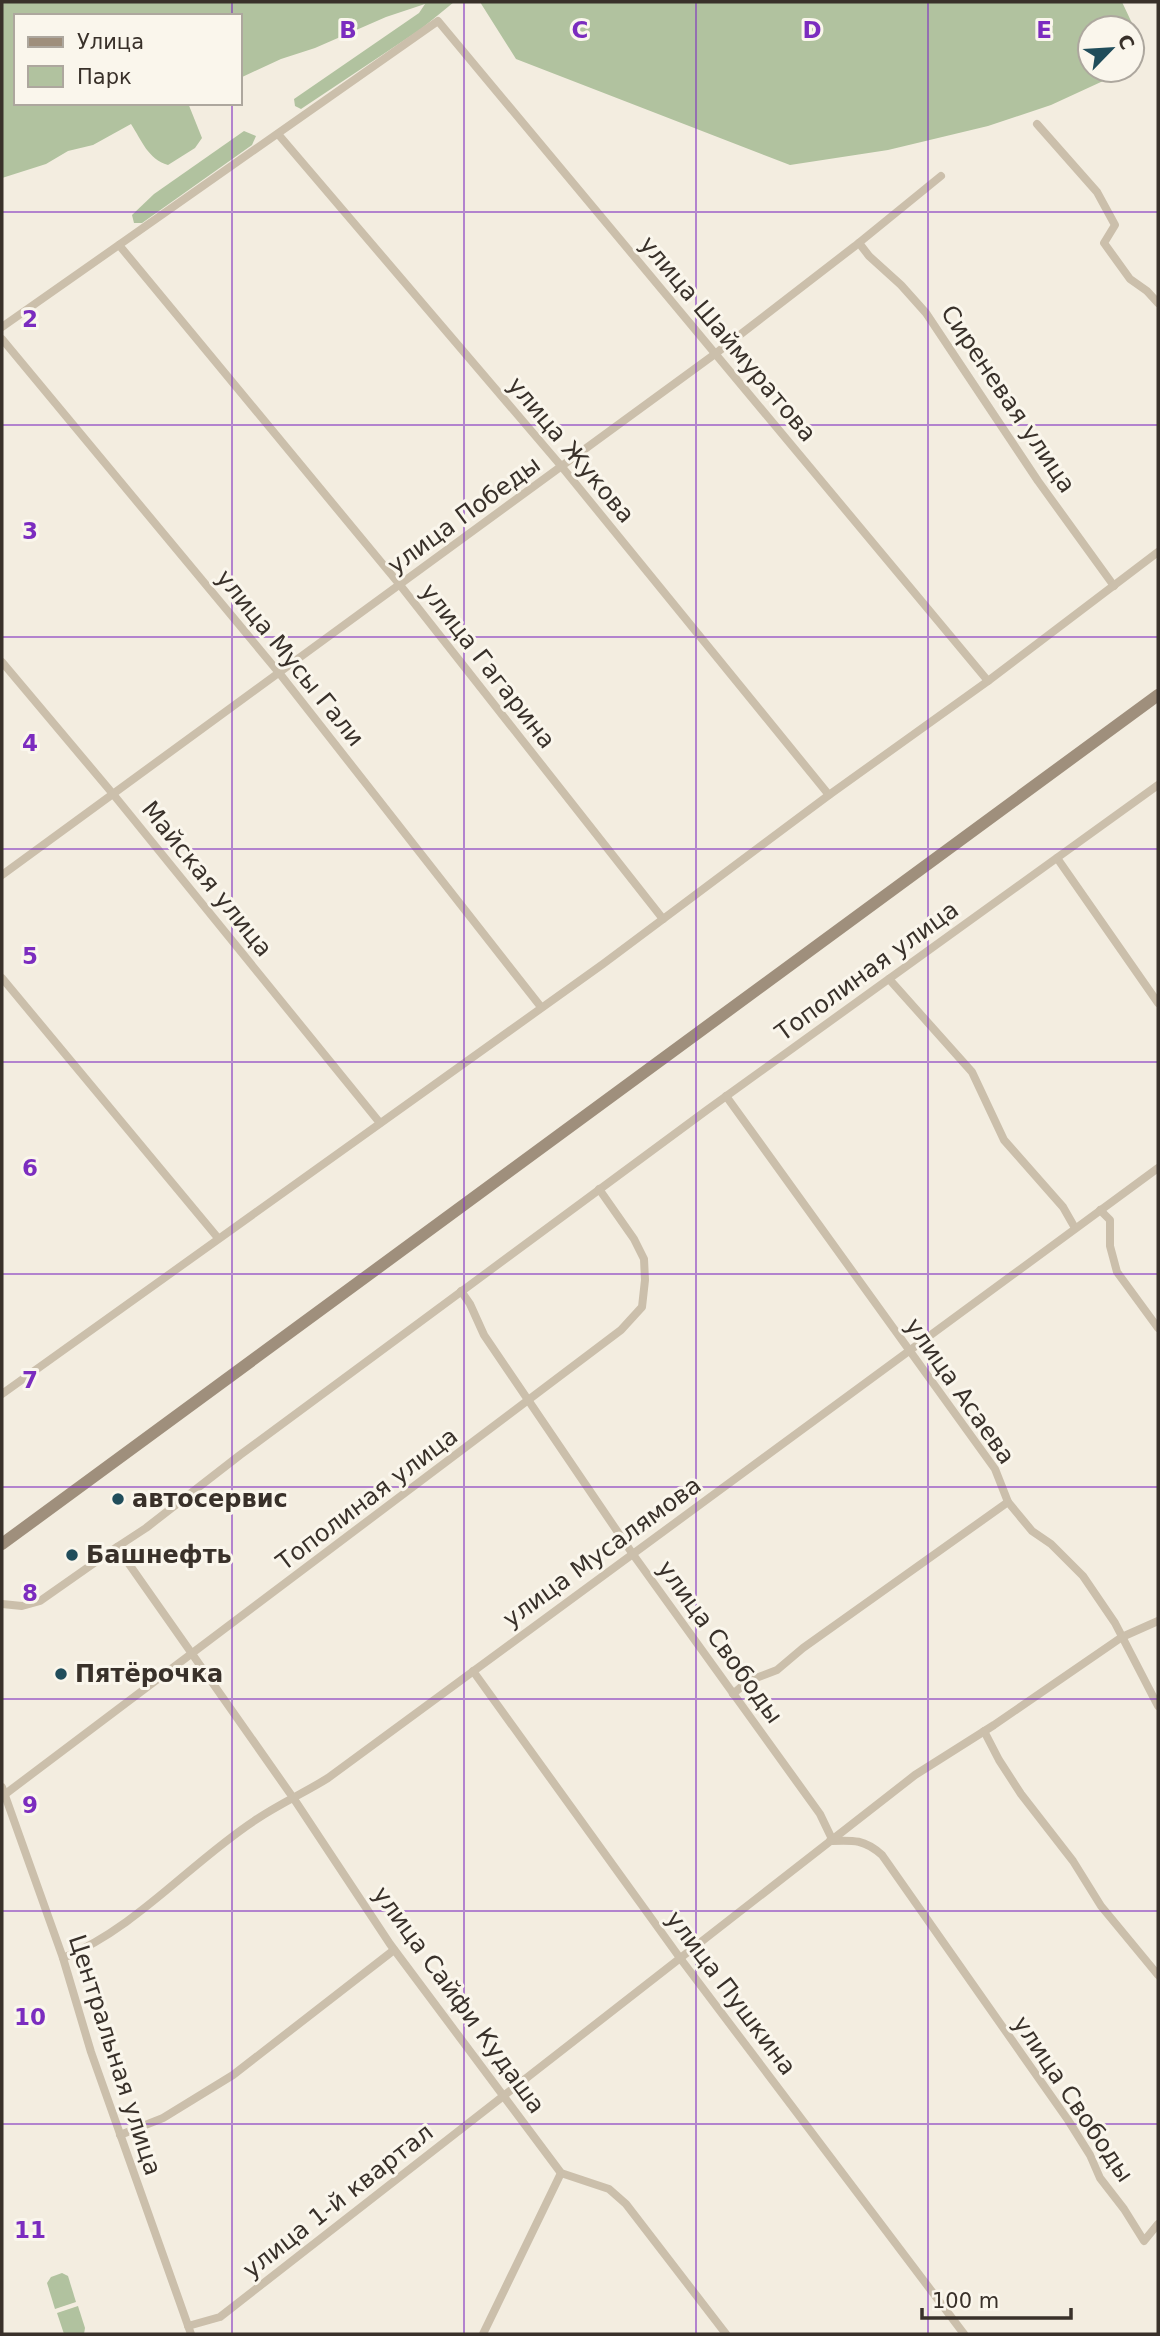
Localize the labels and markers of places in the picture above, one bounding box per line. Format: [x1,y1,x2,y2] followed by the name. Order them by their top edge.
[132,1485,288,1513] place label: автосервис
[110,1491,126,1507] marker: автосервис
[86,1541,232,1569] place label: Башнефть
[64,1547,80,1563] marker: Башнефть
[75,1660,223,1688] place label: Пятёрочка
[53,1666,69,1682] marker: Пятёрочка

